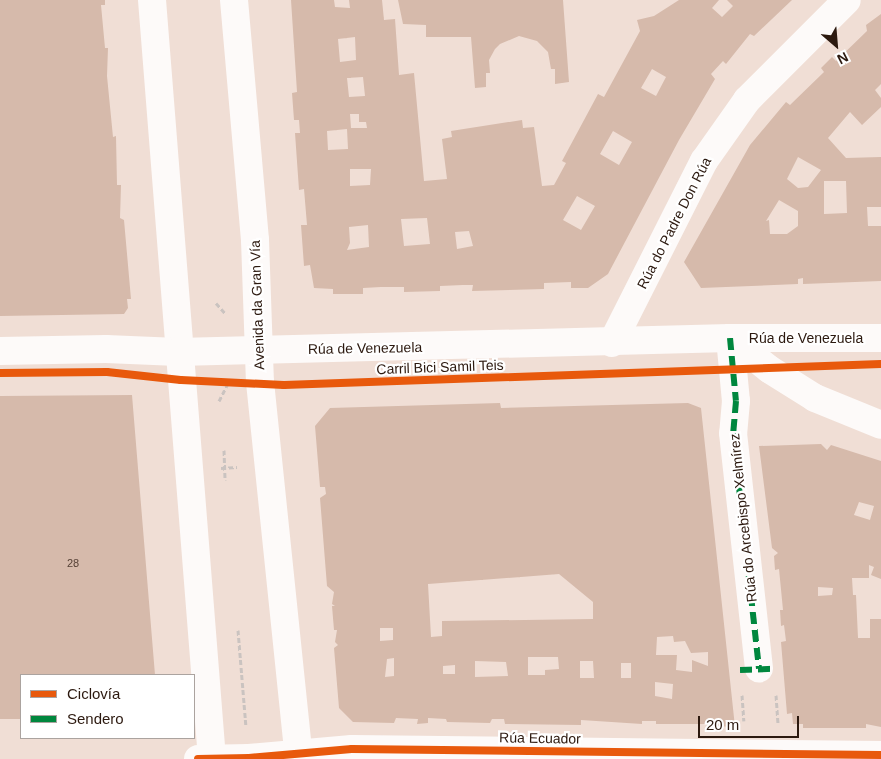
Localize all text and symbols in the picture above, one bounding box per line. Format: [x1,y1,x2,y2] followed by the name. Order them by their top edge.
[811,20,861,70] north arrow
[835,49,851,68] text: N
[633,154,715,292] street label: Rúa do Padre Don Rúa
[246,240,268,370] street label: Avenida da Gran Vía
[749,330,863,346] street label: Rúa de Venezuela
[308,339,422,357] street label: Rúa de Venezuela
[376,356,504,378] street label: Carril Bici Samil Teis
[726,432,760,604] street label: Rúa do Arcebispo Xelmírez
[67,556,79,570] house number: 28
[20,674,195,739] legend
[67,685,120,702] text: Ciclovía
[701,706,802,738] scale bar
[67,710,124,727] text: Sendero
[706,716,739,733] text: 20 m
[499,729,581,747] street label: Rúa Ecuador

